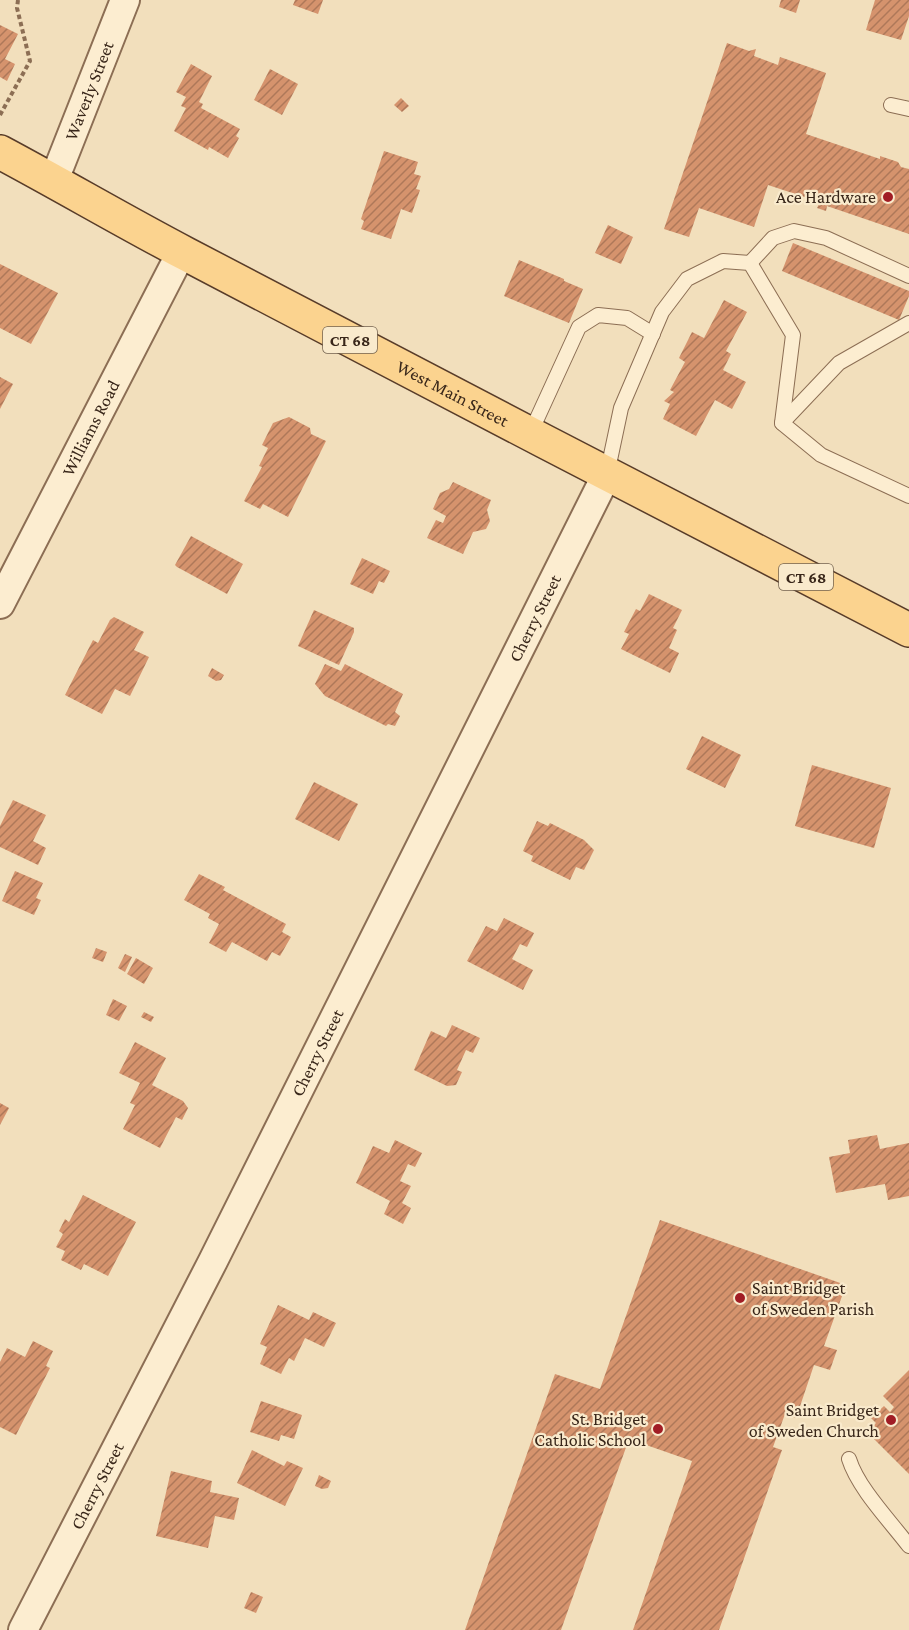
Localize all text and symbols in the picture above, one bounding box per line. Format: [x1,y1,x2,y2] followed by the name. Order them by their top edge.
[61,37,118,143] street label: Waverly Street
[776,187,876,207] place label: Ace Hardware
[881,190,895,204] marker: Ace Hardware
[323,327,377,353] road number: CT 68
[393,356,513,431] street label: West Main Street
[58,376,124,479] street label: Williams Road
[779,564,833,590] road number: CT 68
[505,570,566,665] street label: Cherry Street
[287,1005,348,1100] street label: Cherry Street
[752,1278,875,1319] place label: Saint Bridget of Sweden Parish
[733,1291,747,1305] marker: Saint Bridget of Sweden Parish
[749,1400,880,1441] place label: Saint Bridget of Sweden Church
[534,1409,647,1450] place label: St. Bridget Catholic School
[884,1413,898,1427] marker: Saint Bridget of Sweden Church
[651,1422,665,1436] marker: St. Bridget Catholic School
[67,1438,128,1533] street label: Cherry Street

